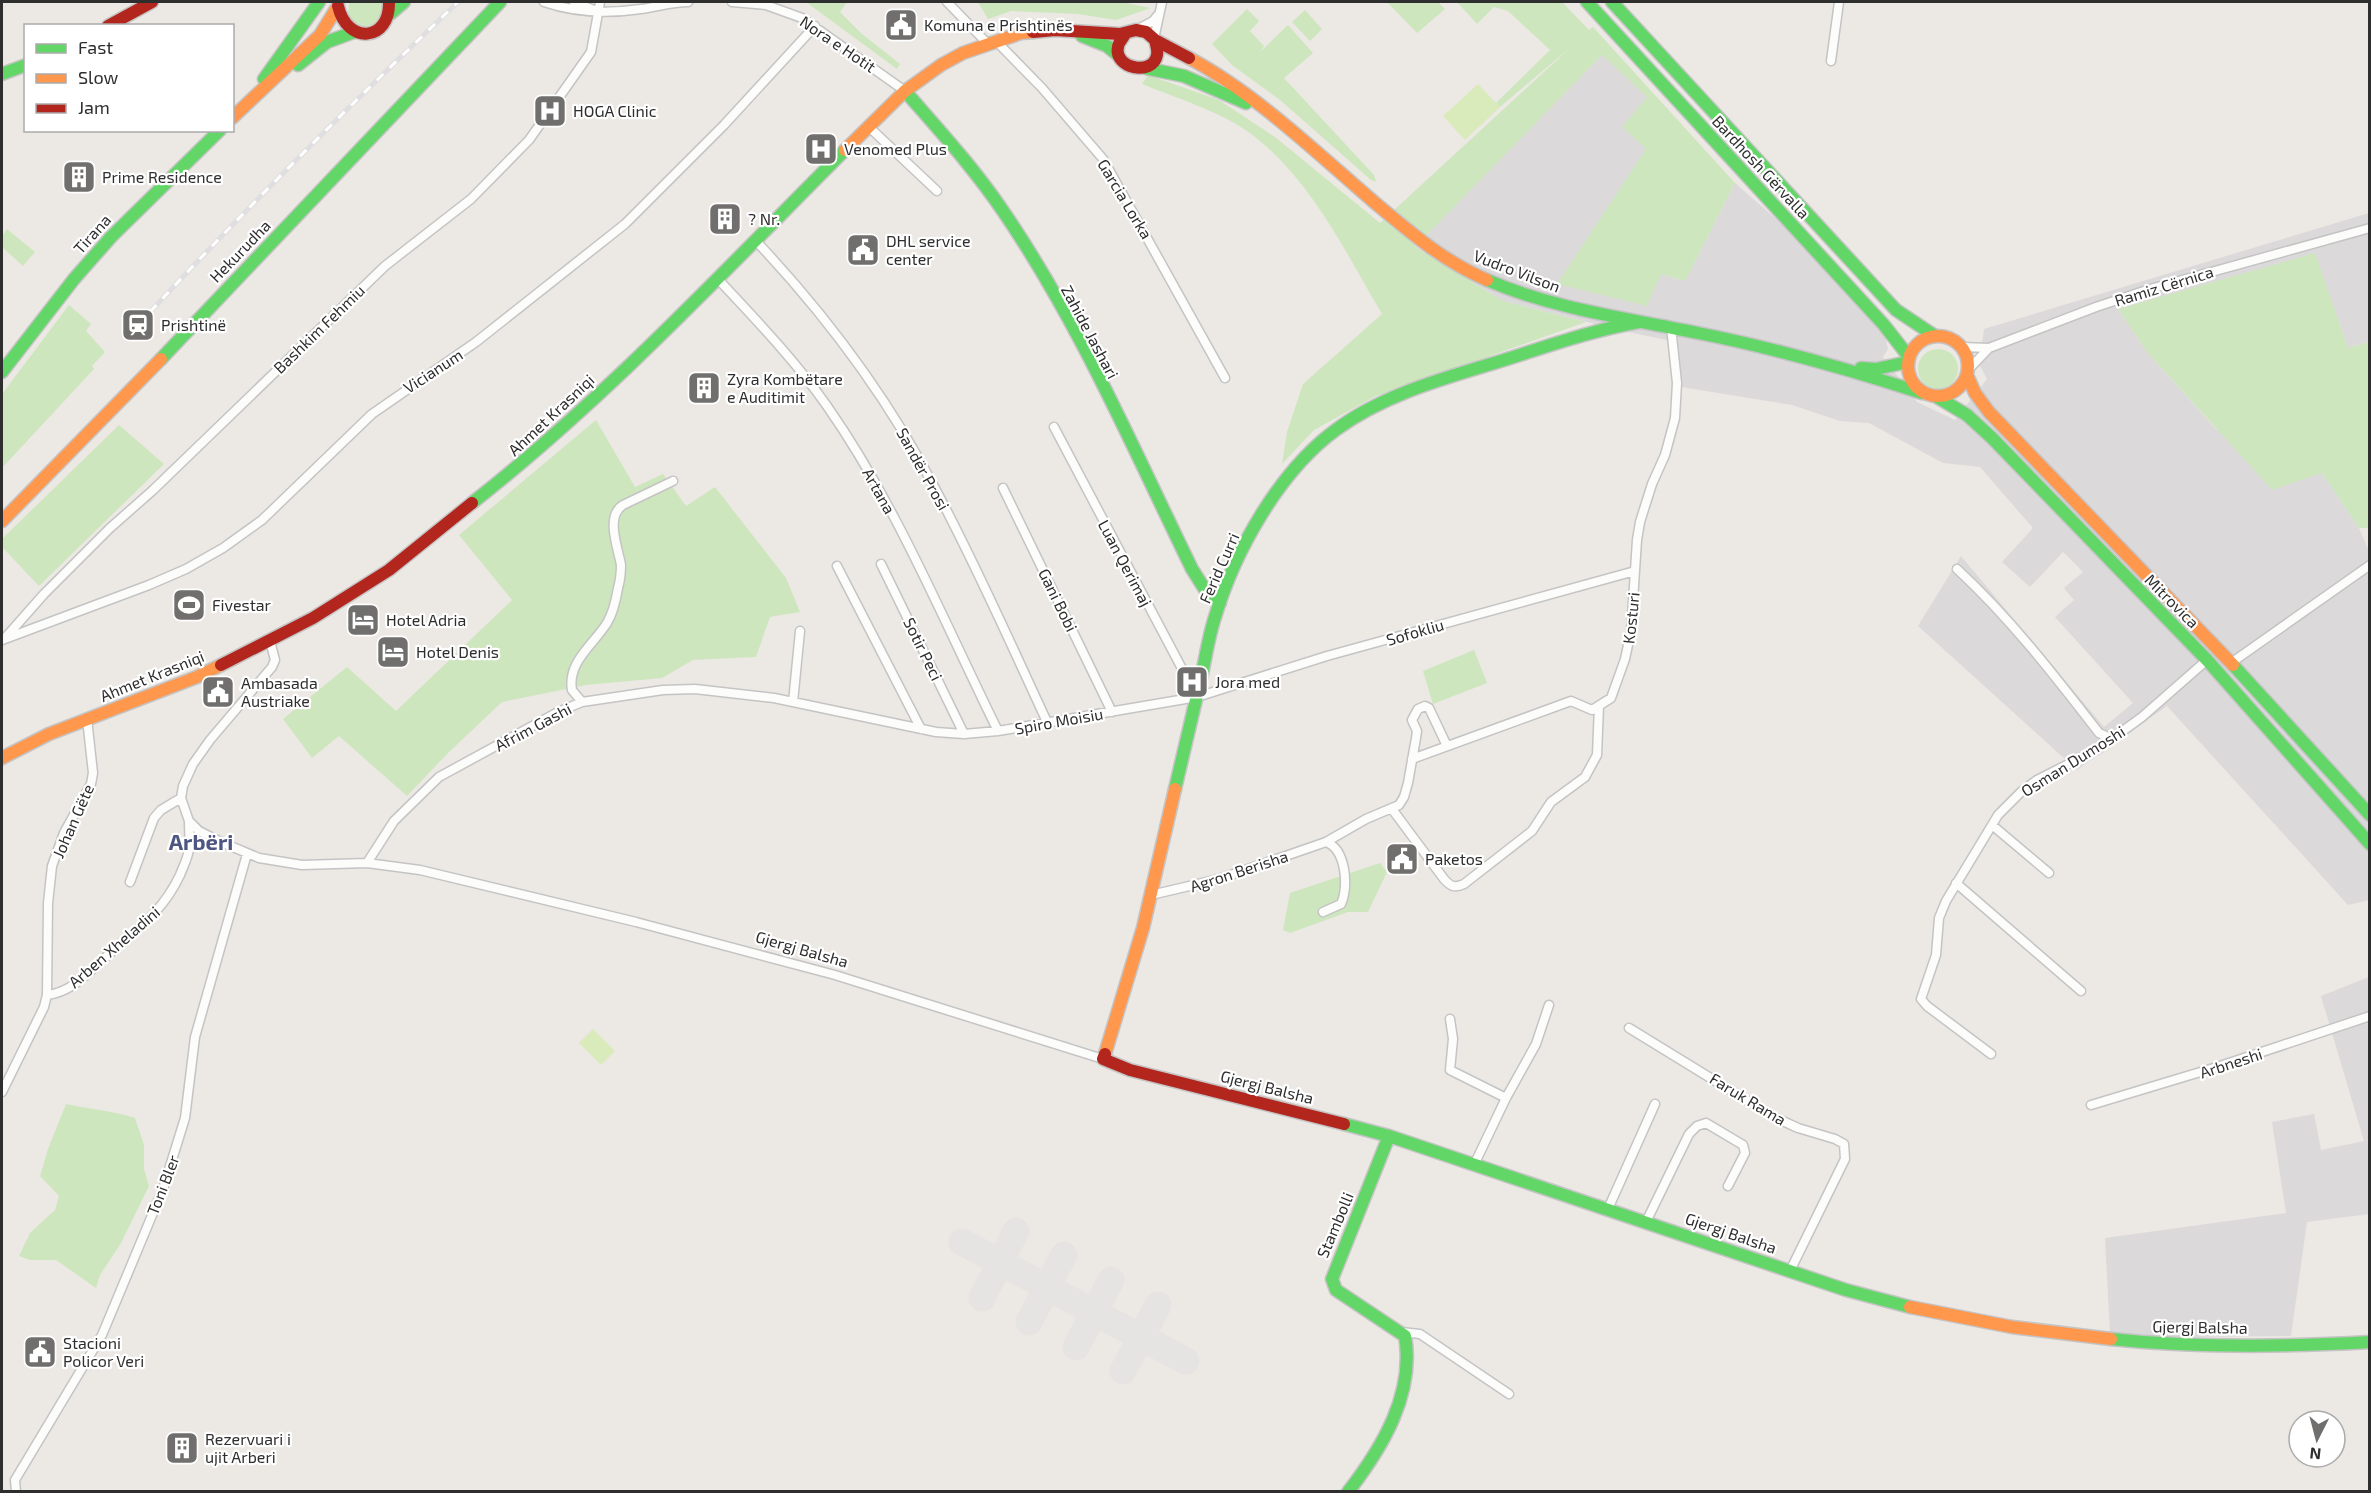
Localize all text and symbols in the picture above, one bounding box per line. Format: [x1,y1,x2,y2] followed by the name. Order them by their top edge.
[883,7,919,43] public building icon: Komuna e Prishtinës
[797,11,880,76] street label: Nora e Hotit
[924,15,1073,34] place label: Komuna e Prishtinës
[24,24,234,132] legend
[78,36,113,58] text: Fast
[78,66,119,88] text: Slow
[532,93,568,129] hospital icon: HOGA Clinic
[78,96,110,118] text: Jam
[573,101,657,120] place label: HOGA Clinic
[1709,111,1814,222] street label: Bardhosh Gërvalla
[803,131,839,167] hospital icon: Venomed Plus
[844,139,947,158] place label: Venomed Plus
[1094,155,1157,242] street label: Garcia Lorka
[61,159,97,195] building icon: Prime Residence
[102,167,222,186] place label: Prime Residence
[707,201,743,237] building icon: ? Nr.
[748,209,780,228] place label: ? Nr.
[69,210,114,257] street label: Tirana
[205,216,274,286] street label: Hekurudha
[886,231,971,268] place label: DHL service center
[845,232,881,268] public building icon: DHL service center
[1471,245,1563,296] street label: Vudro Vilson
[2112,261,2216,310] street label: Ramiz Cërnica
[269,280,368,377] street label: Bashkim Fehmiu
[1058,282,1123,382] street label: Zahide Jashari
[120,307,156,343] station icon: Prishtinë
[161,315,226,334] place label: Prishtinë
[400,344,466,397] street label: Vicianum
[727,369,843,406] place label: Zyra Kombëtare e Auditimit
[504,370,598,459] street label: Ahmet Krasniqi
[686,370,722,406] building icon: Zyra Kombëtare e Auditimit
[893,424,954,513] street label: Sandër Prosi
[859,465,900,517] street label: Artana
[1094,516,1156,610] street label: Luan Qerimaj
[1195,530,1242,606] street label: Ferid Curri
[1035,565,1082,634] street label: Gani Bobi
[2141,570,2203,632] street label: Mitrovica
[171,587,207,623] sports icon: Fivestar
[1618,591,1643,645] street label: Kosturi
[212,595,272,614] place label: Fivestar
[345,602,381,638] hotel icon: Hotel Adria
[386,610,466,629] place label: Hotel Adria
[900,614,947,683] street label: Sotir Peci
[1384,614,1446,649] street label: Sofokliu
[375,634,411,670] hotel icon: Hotel Denis
[416,642,499,661] place label: Hotel Denis
[97,646,207,705] street label: Ahmet Krasniqi
[1174,664,1210,700] hospital icon: Jora med
[1215,672,1280,691] place label: Jora med
[241,673,318,710] place label: Ambasada Austriake
[200,674,236,710] public building icon: Ambasada Austriake
[491,698,574,755] street label: Afrim Gashi
[1013,703,1105,738] street label: Spiro Moisiu
[2017,721,2128,800] street label: Osman Dumoshi
[48,781,97,861] street label: Johan Gëte
[169,828,233,854] district label: Arbëri
[1384,841,1420,877] public building icon: Paketos
[1187,846,1290,895] street label: Agron Berisha
[1425,849,1483,868] place label: Paketos
[64,902,163,991] street label: Arben Xheladini
[754,926,850,972] street label: Gjergj Balsha
[2197,1043,2265,1082] street label: Arbneshi
[1218,1066,1316,1108] street label: Gjergj Balsha
[1707,1068,1790,1129] street label: Faruk Rama
[142,1151,183,1218] street label: Toni Bler
[1312,1189,1357,1260] street label: Stambolli
[1683,1208,1779,1258] street label: Gjergj Balsha
[2152,1316,2248,1338] street label: Gjergj Balsha
[63,1333,144,1370] place label: Stacioni Policor Veri
[22,1334,58,1370] public building icon: Stacioni Policor Veri
[2287,1409,2347,1469] north arrow
[205,1429,291,1467] place label: Rezervuari i ujit Arberi
[164,1430,200,1466] building icon: Rezervuari i ujit Arberi
[2309,1444,2322,1464] text: N

